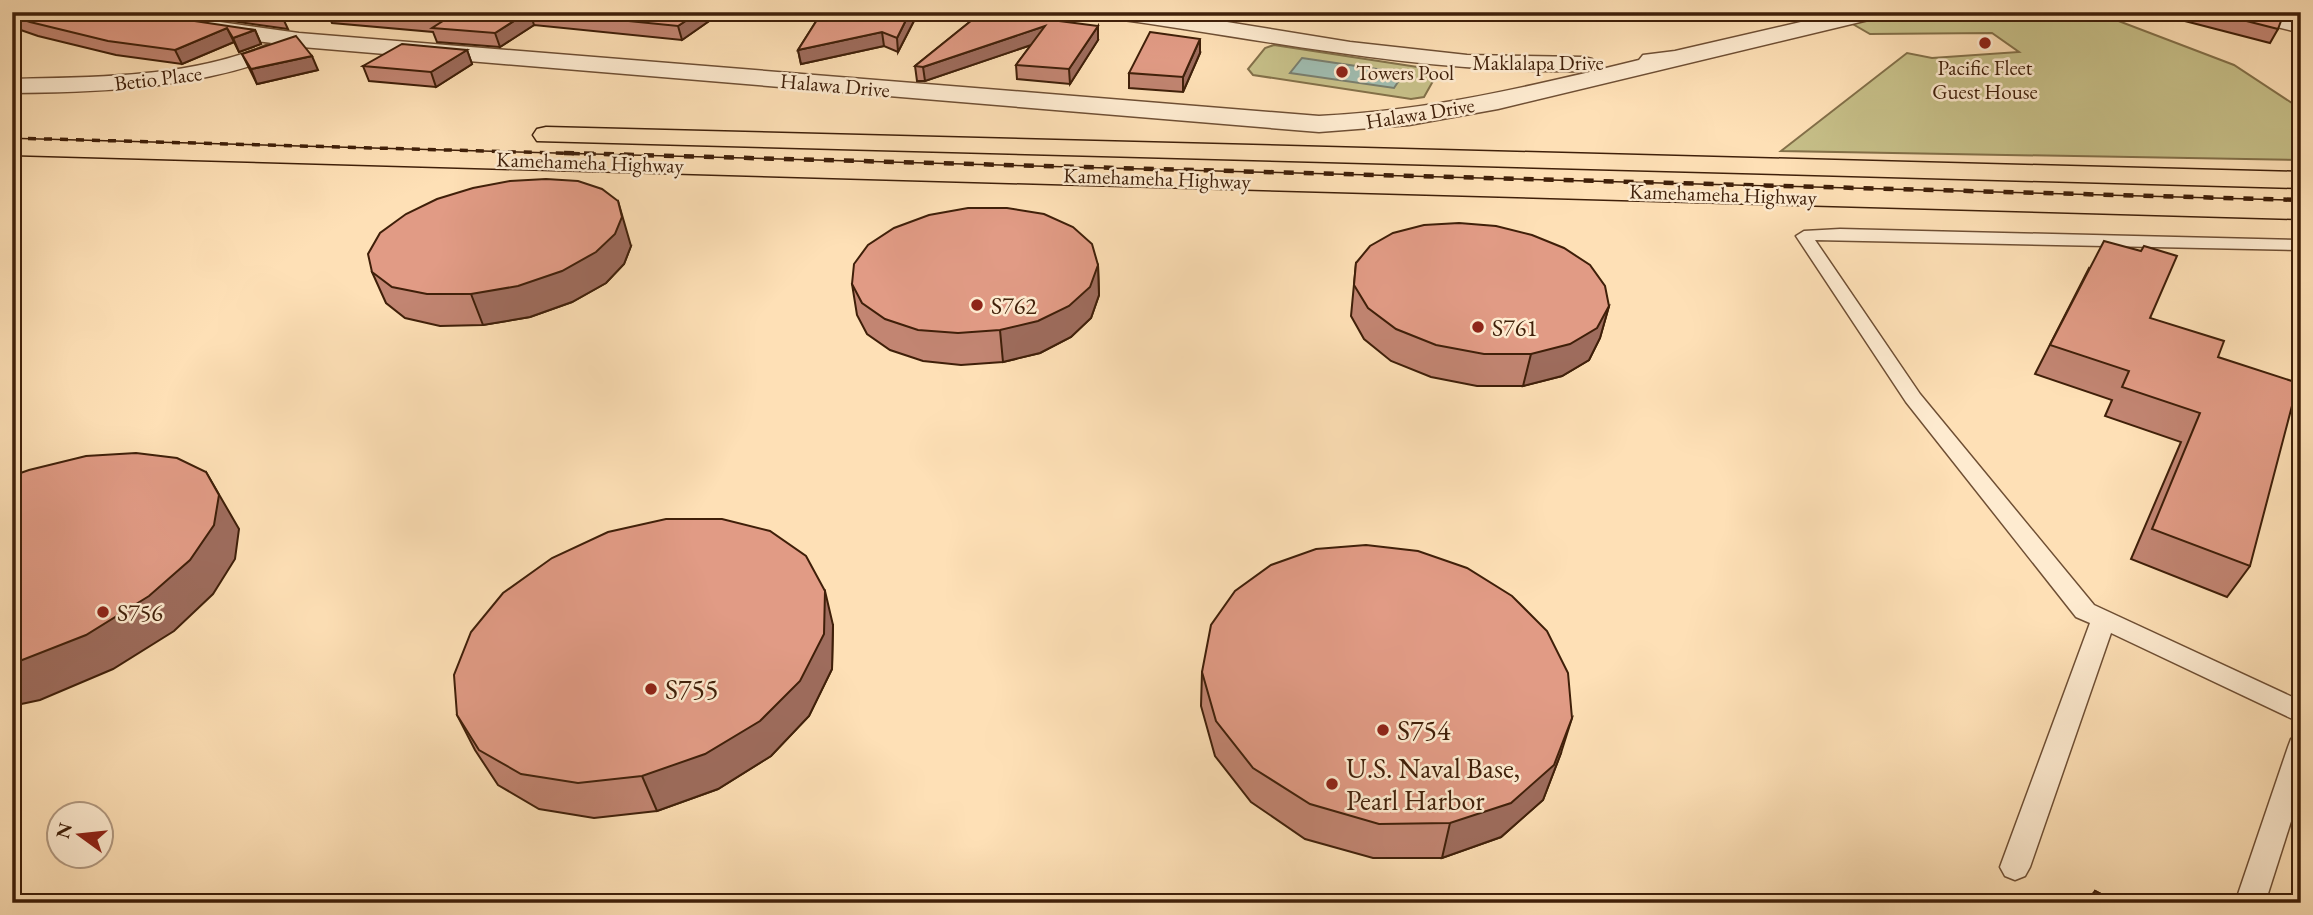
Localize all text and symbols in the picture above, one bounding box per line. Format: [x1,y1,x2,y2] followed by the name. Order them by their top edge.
[1977,35,1993,51] marker: Pacific Fleet Guest House
[1472,49,1604,76] street label: Maklalapa Drive
[1932,54,2038,105] place label: Pacific Fleet Guest House
[113,59,203,97] street label: Betio Place
[1356,59,1454,86] place label: Towers Pool
[1334,64,1350,80] marker: Towers Pool
[779,67,891,103] street label: Halawa Drive
[1364,91,1476,135] street label: Halawa Drive
[496,145,685,179] street label: Kamehameha Highway
[1063,161,1252,195] street label: Kamehameha Highway
[1629,177,1818,211] street label: Kamehameha Highway
[991,290,1037,321] place label: S762
[969,297,985,313] marker: S762
[1492,312,1538,343] place label: S761
[1470,319,1486,335] marker: S761
[117,597,163,628] place label: S756
[95,604,111,620] marker: S756
[665,671,718,707] place label: S755
[643,681,659,697] marker: S755
[1397,712,1451,748] place label: S754
[1375,722,1391,738] marker: S754
[1346,750,1520,818] place label: U.S. Naval Base, Pearl Harbor
[1324,776,1340,792] marker: U.S. Naval Base, Pearl Harbor
[46,800,116,870] north arrow
[50,819,78,841] text: N

